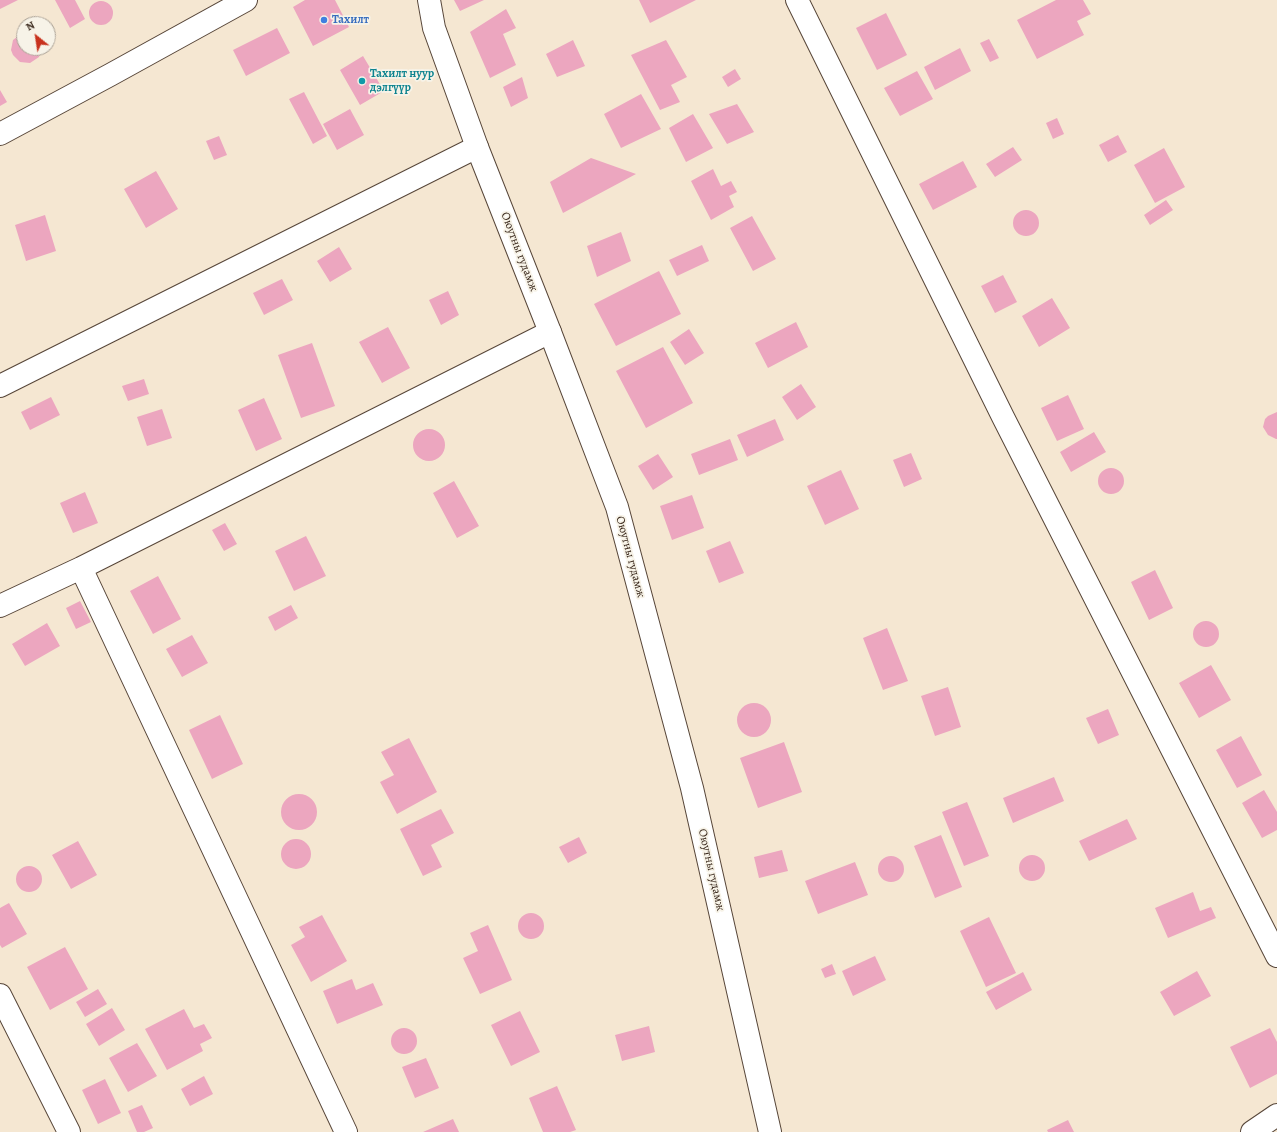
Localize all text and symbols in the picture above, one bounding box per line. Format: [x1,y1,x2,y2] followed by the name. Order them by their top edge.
[332,13,369,27] place label: Тахилт
[319,15,329,25] marker: Тахилт
[16,16,56,56] north arrow
[23,18,37,35] text: N
[370,67,434,95] place label: Тахилт нуур дэлгүүр
[357,76,367,86] marker: Тахилт нуур дэлгүүр
[497,210,541,294] street label: Оюутны гудамж
[612,515,648,599] street label: Оюутны гудамж
[695,827,727,913] street label: Оюутны гудамж

